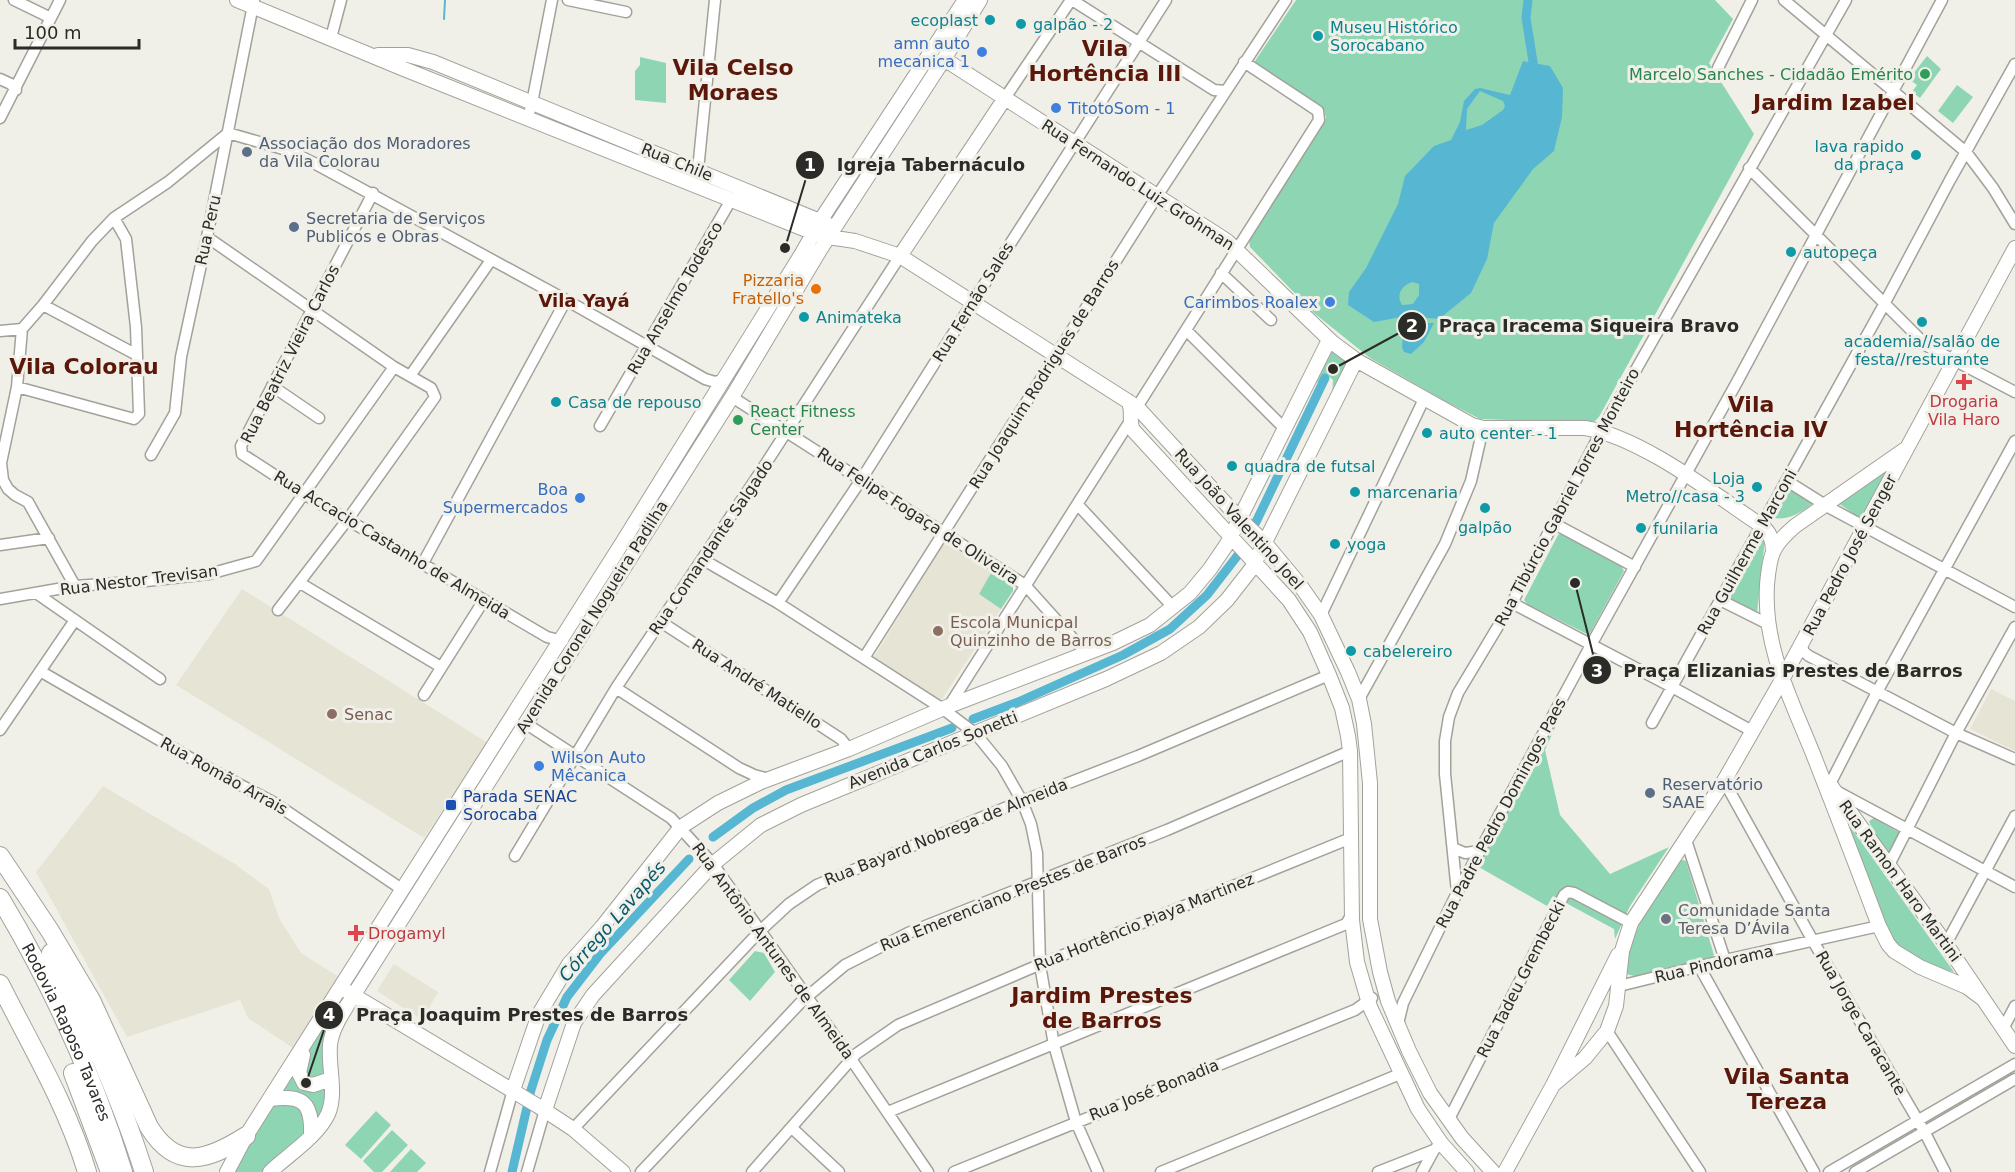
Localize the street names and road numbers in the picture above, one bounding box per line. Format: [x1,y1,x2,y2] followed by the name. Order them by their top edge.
[1038,116,1238,254] street label: Rua Fernando Luiz Grohman
[638,139,716,185] street label: Rua Chile
[191,193,225,267] street label: Rua Peru
[623,218,727,378] street label: Rua Anselmo Todesco
[929,239,1017,365] street label: Rua Fernão Sales
[965,256,1123,492] street label: Rua Joaquim Rodrigues de Barros
[237,262,343,446] street label: Rua Beatriz Vieira Carlos
[1491,365,1643,629] street label: Rua Tibúrcio Gabriel Torres Monteiro
[814,444,1022,588] street label: Rua Felipe Fogaça de Oliveira
[1171,445,1307,593] street label: Rua João Valentino Joel
[645,456,777,638] street label: Rua Comandante Salgado
[1693,466,1801,638] street label: Rua Guilherme Marconi
[270,467,514,623] street label: Rua Accacio Castanho de Almeida
[1799,471,1901,639] street label: Rua Pedro José Senger
[512,497,672,737] street label: Avenida Coronel Nogueira Padilha
[59,561,219,599] street label: Rua Nestor Trevisan
[689,635,825,733] street label: Rua André Matiello
[1432,695,1570,931] street label: Rua Padre Pedro Domingos Paes
[845,707,1021,793] street label: Avenida Carlos Sonetti
[157,733,291,819] street label: Rua Romão Arrais
[822,774,1070,890] street label: Rua Bayard Nobrega de Almeida
[1835,797,1965,965] street label: Rua Ramon Haro Martini
[877,831,1149,955] street label: Rua Emerenciano Prestes de Barros
[688,839,858,1063] street label: Rua Antônio Antunes de Almeida
[1031,869,1257,975] street label: Rua Hortêncio Piaya Martinez
[1473,897,1569,1061] street label: Rua Tadeu Grembecki
[18,940,115,1124] street label: Rodovia Raposo Tavares
[1653,941,1775,987] street label: Rua Pindorama
[1812,947,1910,1099] street label: Rua Jorge Caracante
[1086,1055,1222,1125] street label: Rua José Bonadia

